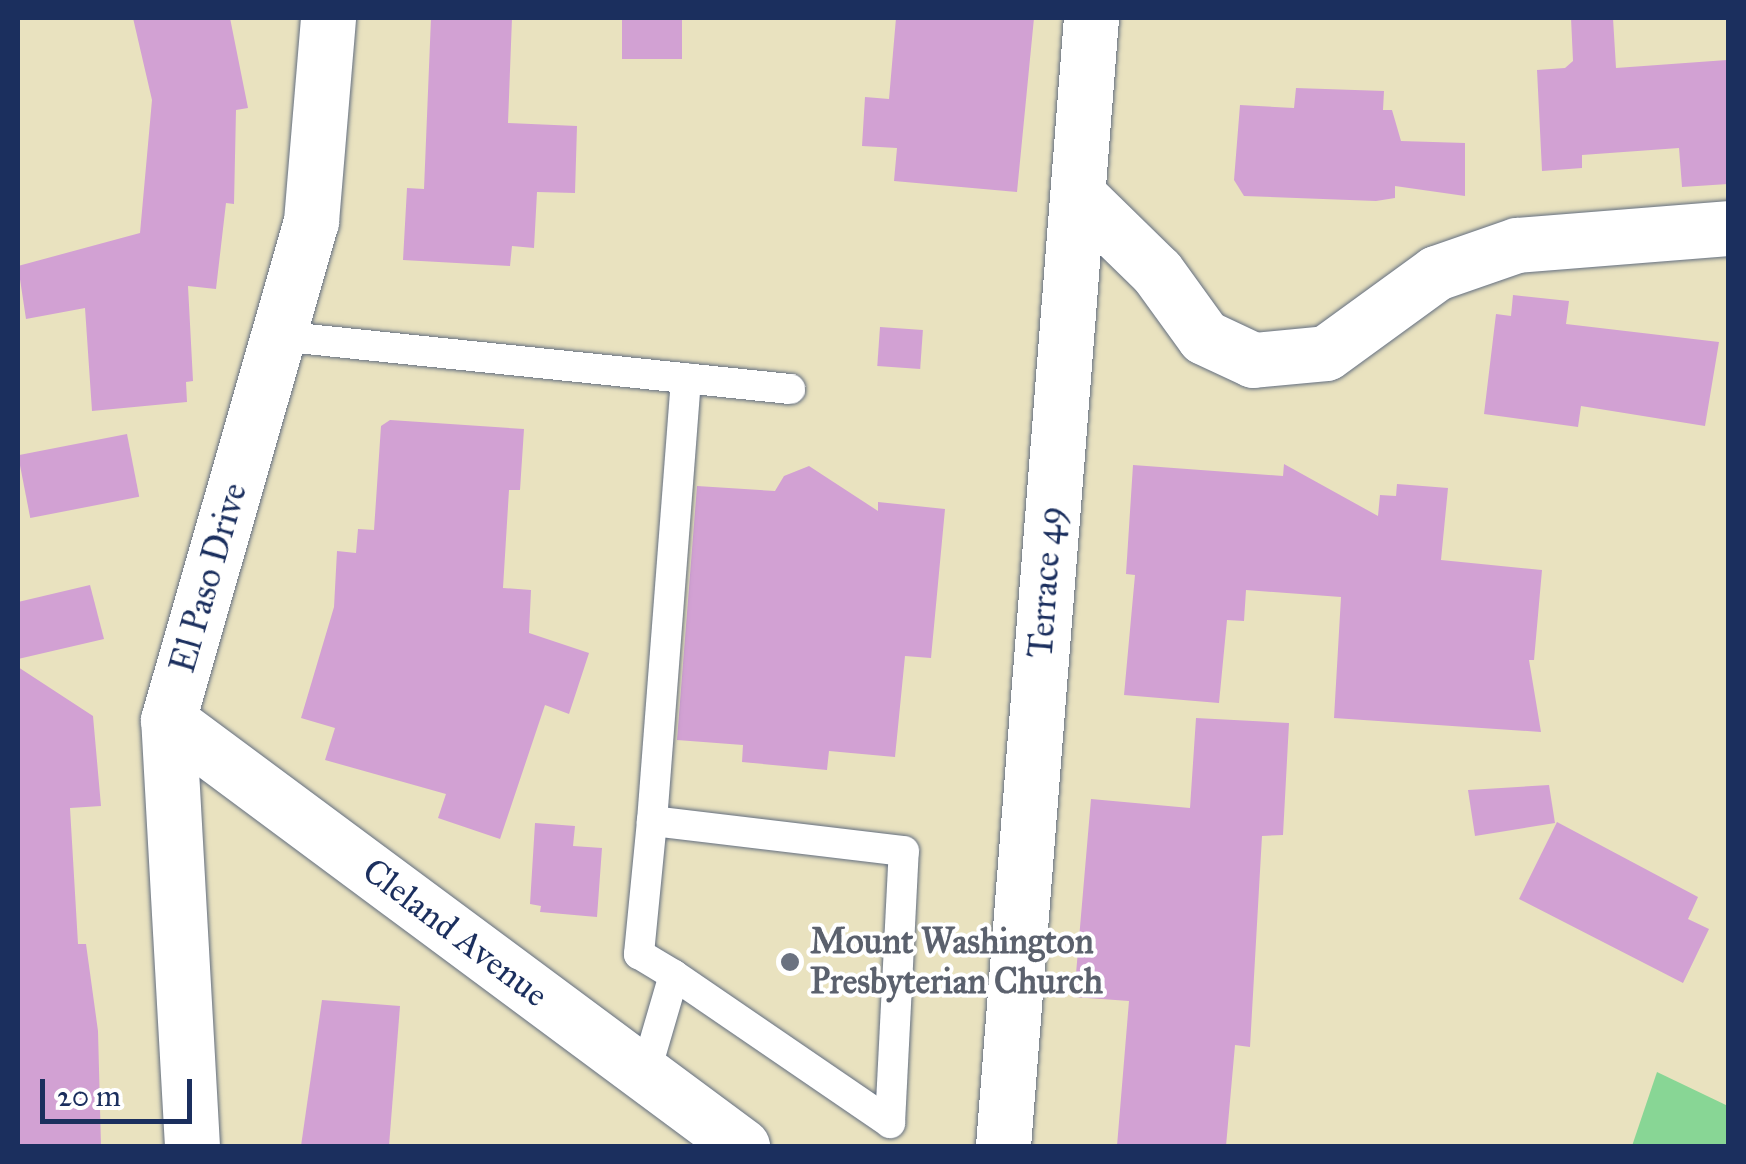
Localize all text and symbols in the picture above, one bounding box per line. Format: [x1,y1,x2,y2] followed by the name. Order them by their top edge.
[162,478,256,678] street label: El Paso Drive
[1020,505,1072,659] street label: Terrace 49
[354,850,556,1016] street label: Cleland Avenue
[810,921,1103,1003] place label: Mount Washington Presbyterian Church
[779,951,801,973] marker: Mount Washington Presbyterian Church
[45,1059,198,1121] scale bar
[57,1078,121,1114] text: 20 m

